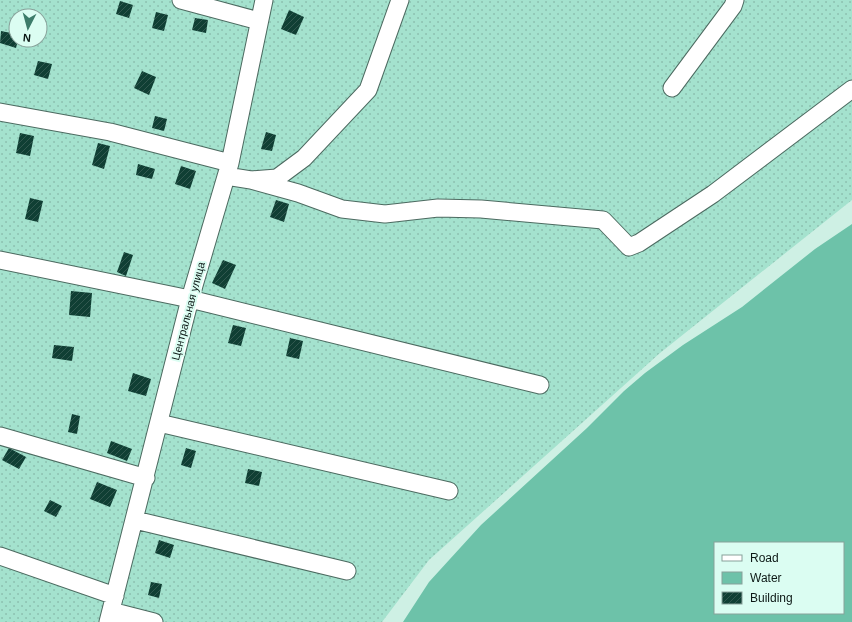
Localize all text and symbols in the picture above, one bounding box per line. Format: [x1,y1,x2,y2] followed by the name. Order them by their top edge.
[8,8,48,48] north arrow
[22,32,32,44] text: N
[169,260,207,361] street label: Центральная улица
[714,542,844,614] legend
[750,551,779,565] text: Road
[750,571,782,585] text: Water
[750,591,793,605] text: Building

